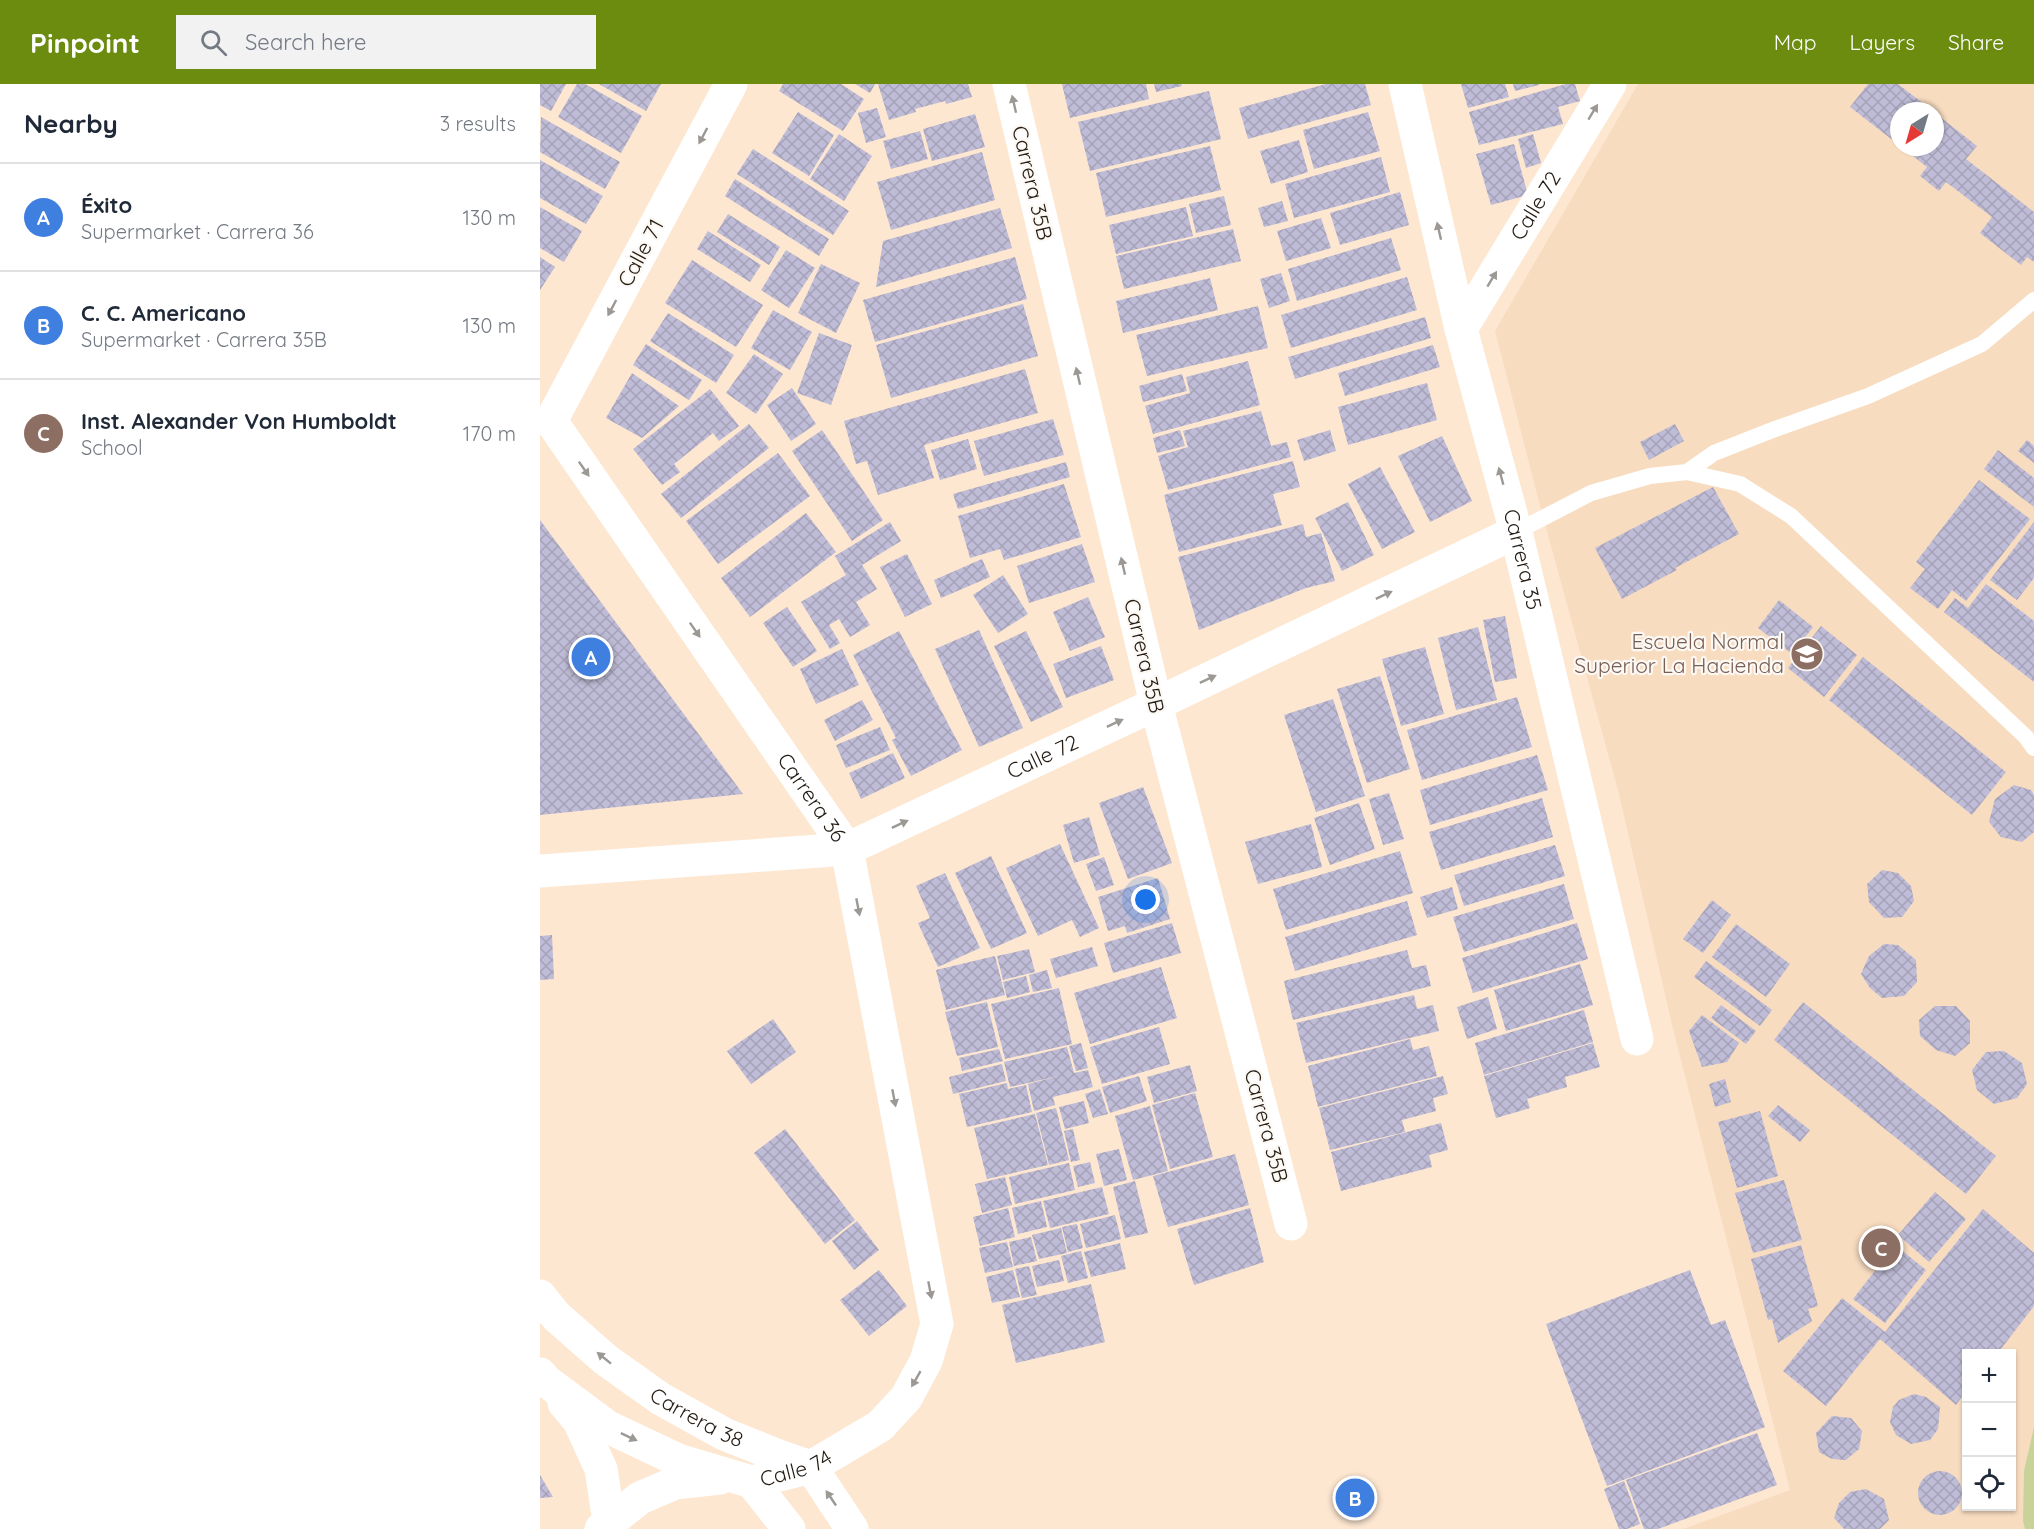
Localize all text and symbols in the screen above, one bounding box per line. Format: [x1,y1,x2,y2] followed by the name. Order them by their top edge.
[176,15,596,69] search box
[30,25,140,60] text: Pinpoint
[197,26,230,59] icon: search
[245,28,366,56] text: Search here
[1774,29,1817,55] text: Map
[1850,29,1915,55] text: Layers
[1948,29,2004,55] text: Share
[1008,95,1018,114] one-way arrow
[1890,102,1944,156] north arrow
[1587,104,1598,120] one-way arrow
[24,107,118,140] text: Nearby
[440,111,516,136] text: 3 results
[1007,123,1059,242] street label: Carrera 35B
[698,127,708,144] one-way arrow
[1504,166,1566,245] street label: Calle 72
[81,191,132,219] text: Éxito
[37,205,50,230] text: A
[463,205,516,230] text: 130 m
[611,214,669,291] street label: Calle 71
[81,219,314,244] text: Supermarket · Carrera 36
[1433,222,1443,240] one-way arrow
[1486,271,1497,287] one-way arrow
[81,299,246,327] text: C. C. Americano
[607,299,617,316] one-way arrow
[37,313,50,338] text: B
[463,313,516,338] text: 130 m
[81,327,327,352] text: Supermarket · Carrera 35B
[1073,366,1082,385] one-way arrow
[81,407,397,435] text: Inst. Alexander Von Humboldt
[37,421,50,446] text: C
[463,421,516,446] text: 170 m
[81,435,143,460] text: School
[578,461,590,477] one-way arrow
[1496,467,1505,485] one-way arrow
[1498,506,1548,612] street label: Carrera 35
[1117,556,1127,575] one-way arrow
[1376,591,1393,600] one-way arrow
[1119,596,1171,715] street label: Carrera 35B
[689,621,701,637] one-way arrow
[1574,628,1784,678] place label: Escuela Normal Superior La Hacienda
[572,634,610,680] pin: A
[1789,636,1825,672] school or university icon: Escuela Normal Superior La Hacienda
[1200,675,1217,684] one-way arrow
[1106,719,1123,728] one-way arrow
[1002,728,1082,784] street label: Calle 72
[772,747,852,847] street label: Carrera 36
[892,820,909,829] one-way arrow
[1131,885,1160,914] your location
[854,897,863,916] one-way arrow
[1239,1066,1295,1185] street label: Carrera 35B
[890,1089,899,1108] one-way arrow
[1862,1226,1900,1270] pin: C
[926,1281,935,1300] one-way arrow
[1962,1349,2016,1511] map controls
[1962,1349,2016,1403] button: +
[596,1352,612,1365] one-way arrow
[911,1371,922,1387] one-way arrow
[645,1381,747,1452] street label: Carrera 38
[1962,1403,2016,1457] button: −
[620,1432,637,1441] one-way arrow
[757,1444,836,1491] street label: Calle 74
[1962,1457,2016,1511] button: locate
[1336,1476,1374,1520] pin: B
[826,1490,837,1506] one-way arrow

